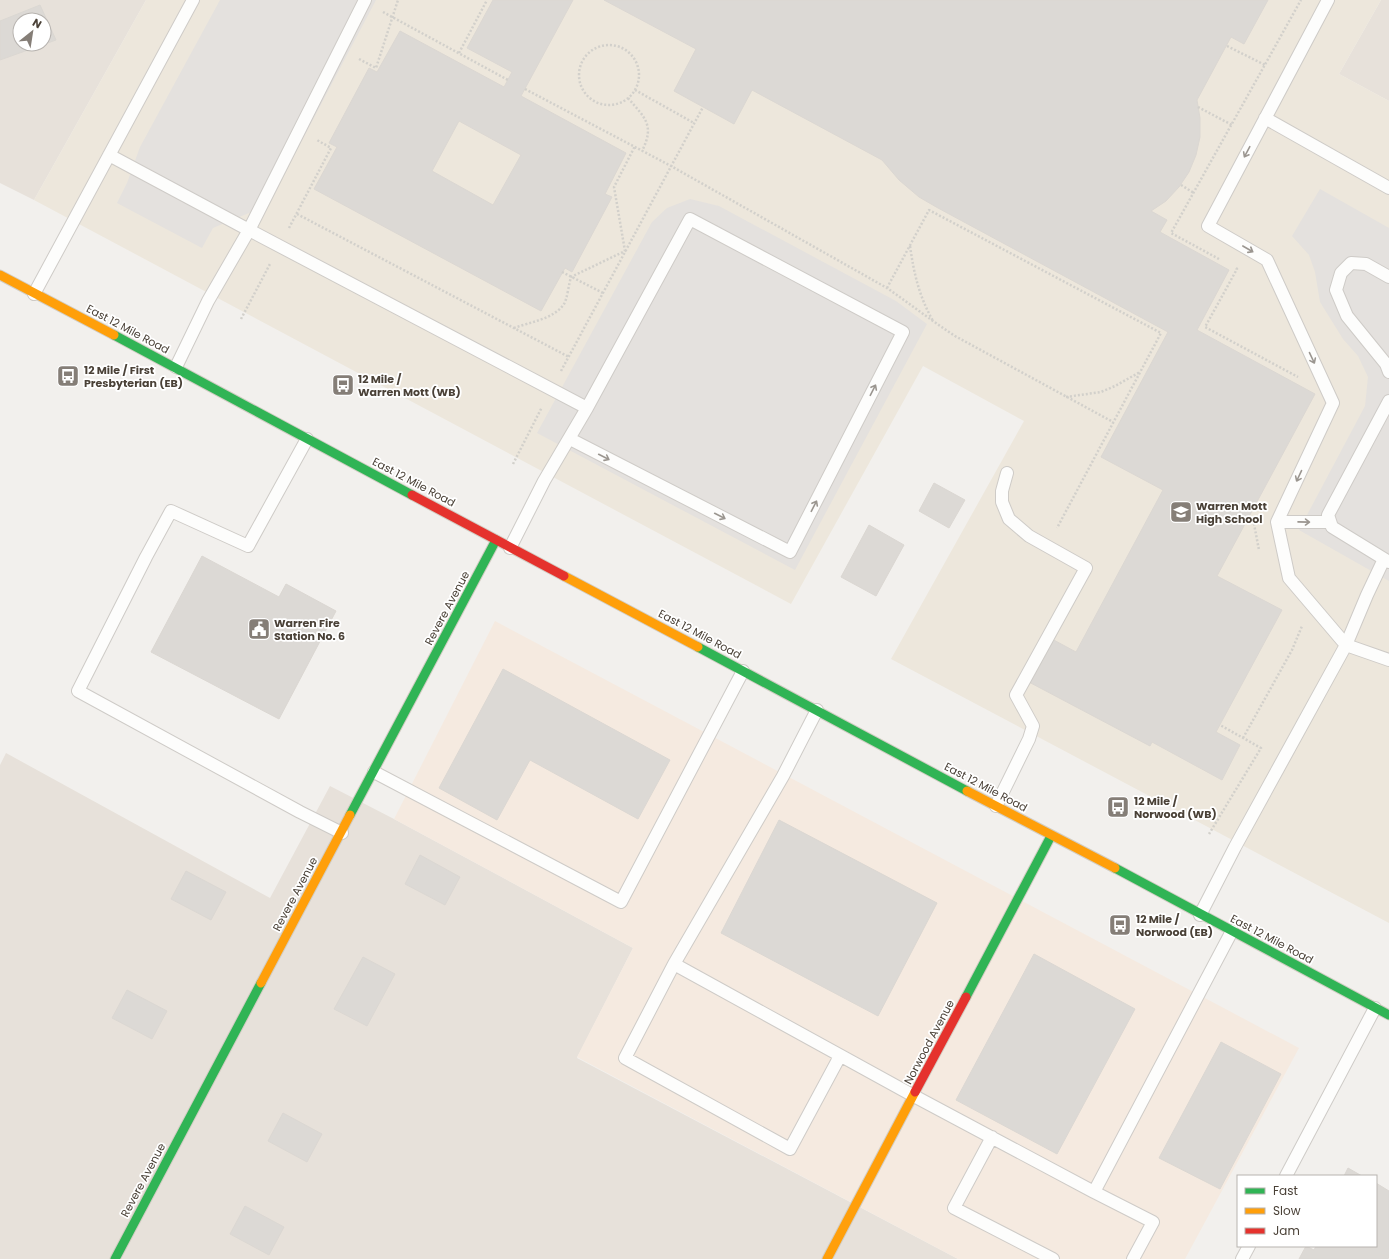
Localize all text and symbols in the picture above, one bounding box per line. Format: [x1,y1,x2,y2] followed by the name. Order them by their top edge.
[12,12,52,52] north arrow
[29,14,45,32] text: N
[1243,146,1250,158] one-way arrow
[1242,246,1254,254] one-way arrow
[84,300,172,358] street label: East 12 Mile Road
[1309,352,1316,364] one-way arrow
[84,362,183,391] place label: 12 Mile / First Presbyterian (EB)
[55,363,81,389] bus stop icon: 12 Mile / First Presbyterian (EB)
[358,371,461,400] place label: 12 Mile / Warren Mott (WB)
[330,372,356,398] bus stop icon: 12 Mile / Warren Mott (WB)
[870,384,878,396] one-way arrow
[370,453,458,511] street label: East 12 Mile Road
[598,454,610,461] one-way arrow
[1295,469,1302,481] one-way arrow
[1196,498,1268,527] place label: Warren Mott High School
[1168,499,1194,525] school or university icon: Warren Mott High School
[810,500,818,512] one-way arrow
[714,513,726,520] one-way arrow
[1297,518,1310,526] one-way arrow
[421,568,473,648] street label: Revere Avenue
[656,605,744,663] street label: East 12 Mile Road
[274,615,345,644] place label: Warren Fire Station No. 6
[246,616,272,642] public building icon: Warren Fire Station No. 6
[942,758,1030,816] street label: East 12 Mile Road
[1134,793,1217,822] place label: 12 Mile / Norwood (WB)
[1105,794,1131,820] bus stop icon: 12 Mile / Norwood (WB)
[269,854,321,934] street label: Revere Avenue
[1228,910,1316,968] street label: East 12 Mile Road
[1136,911,1213,940] place label: 12 Mile / Norwood (EB)
[1107,912,1133,938] bus stop icon: 12 Mile / Norwood (EB)
[900,997,958,1087] street label: Norwood Avenue
[117,1140,169,1220] street label: Revere Avenue
[1237,1175,1377,1247] legend
[1273,1182,1298,1199] text: Fast
[1273,1202,1301,1219] text: Slow
[1273,1222,1300,1239] text: Jam

